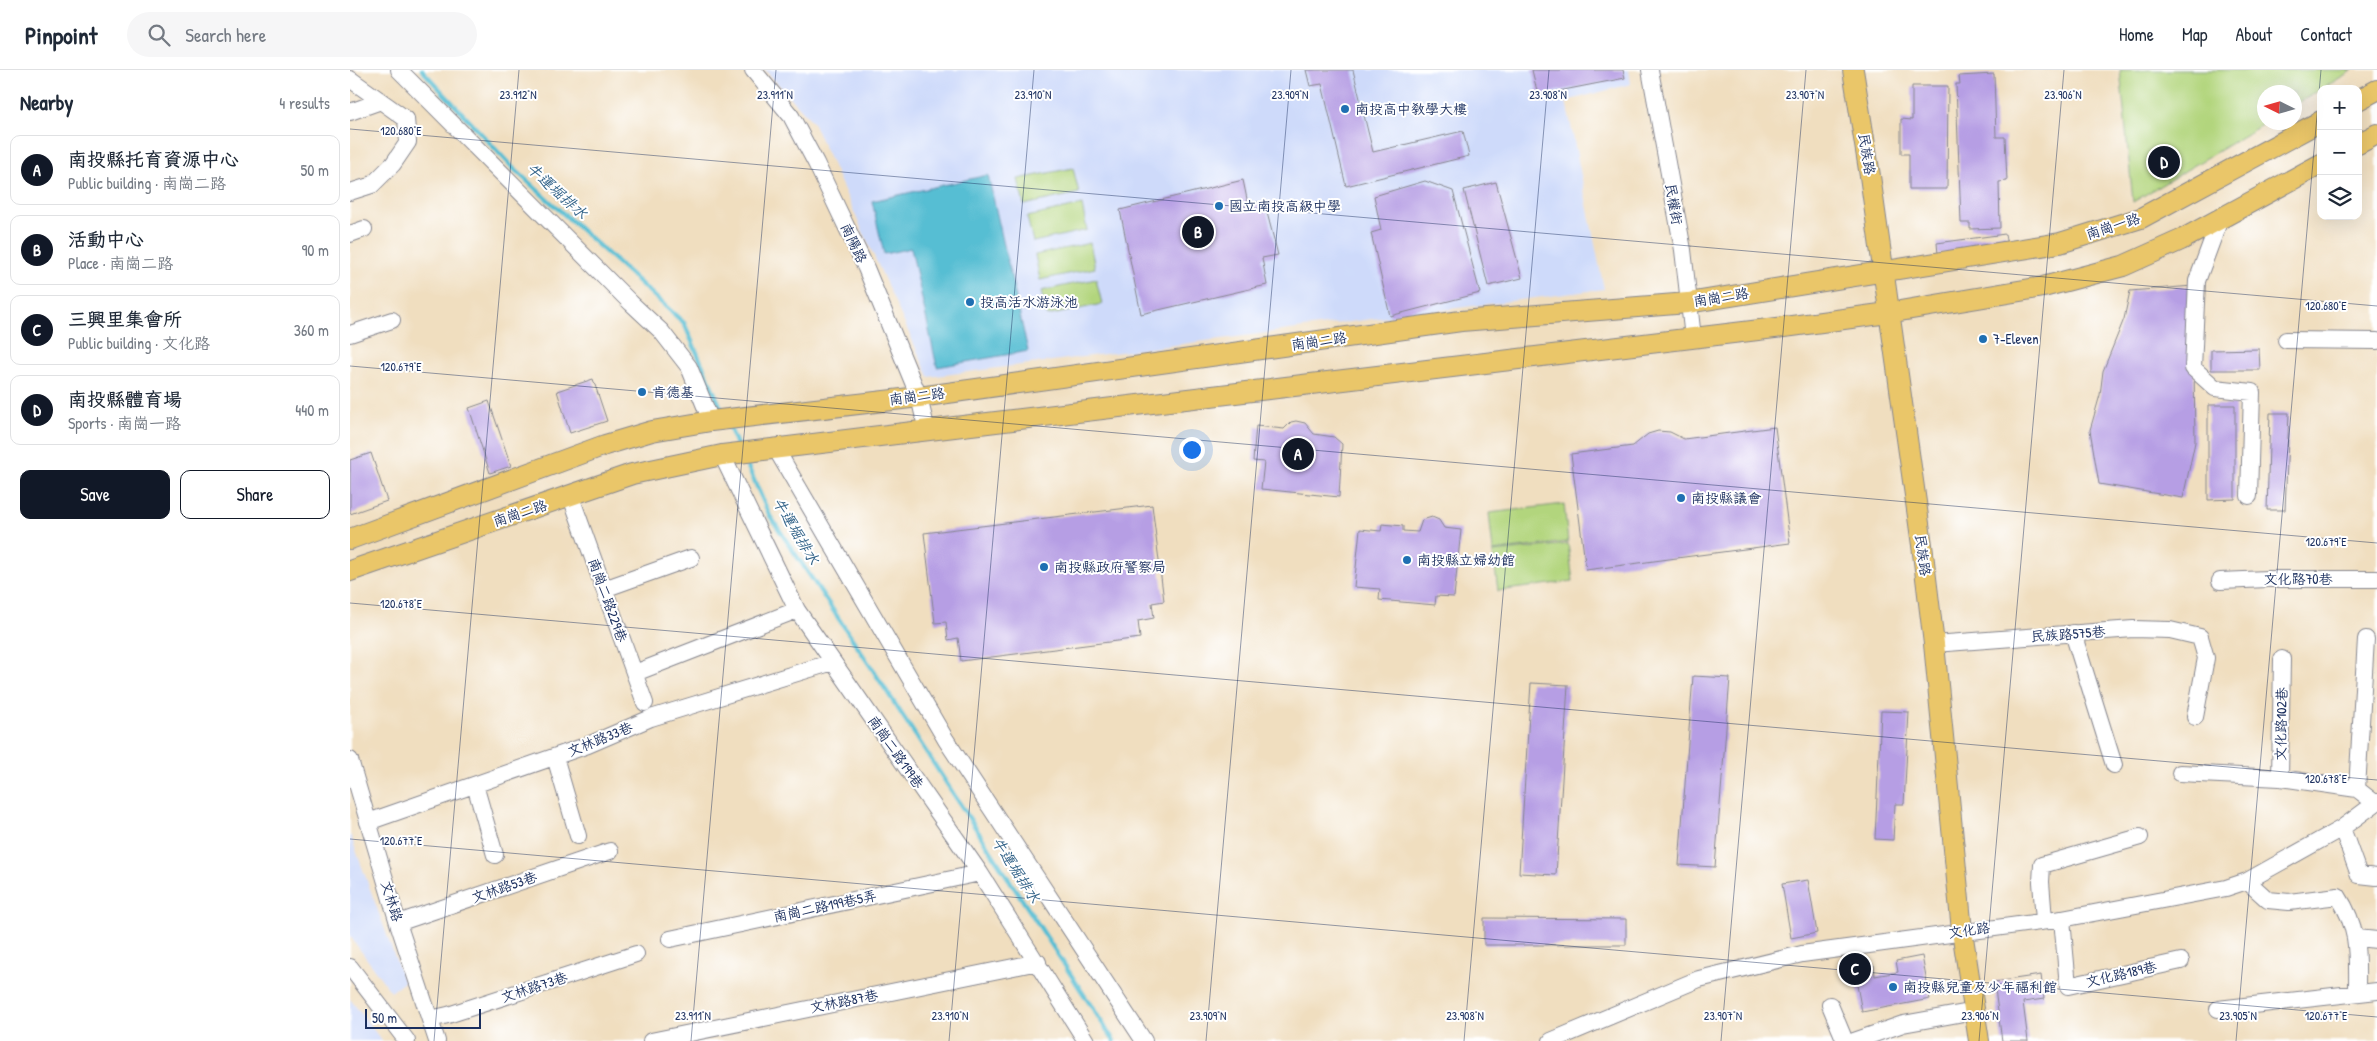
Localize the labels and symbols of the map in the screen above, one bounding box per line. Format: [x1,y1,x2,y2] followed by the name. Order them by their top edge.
[2257,85,2302,130] north arrow
[499,86,537,103] text: 23.912°N
[757,86,793,103] text: 23.911°N
[1015,86,1051,103] text: 23.910°N
[1272,86,1308,103] text: 23.909°N
[1529,86,1567,103] text: 23.908°N
[1786,86,1824,103] text: 23.907°N
[2044,86,2082,103] text: 23.906°N
[1355,99,1467,118] place label: 南投高中教學大樓
[1339,103,1351,115] marker: 南投高中教學大樓
[380,122,422,139] text: 120.680°E
[1855,132,1880,176] street label: 民族路
[2148,143,2180,181] pin: D
[522,158,593,224] water label: 牛運堀排水
[1661,182,1687,226] street label: 民權街
[1229,196,1341,215] place label: 國立南投高級中學
[1213,200,1225,212] marker: 國立南投高級中學
[2083,208,2142,243] street label: 南崗一路
[1182,213,1214,251] pin: B
[837,220,872,266] street label: 南陽路
[1692,283,1750,310] street label: 南崗二路
[980,292,1078,311] place label: 投高活水游泳池
[964,296,976,308] marker: 投高活水游泳池
[2305,297,2347,314] text: 120.680°E
[1290,327,1348,354] street label: 南崗二路
[1993,329,2039,348] place label: 7-Eleven
[1977,333,1989,345] marker: 7-Eleven
[380,358,422,375] text: 120.679°E
[652,382,694,401] place label: 肯德基
[888,383,946,408] street label: 南崗二路
[636,386,648,398] marker: 肯德基
[1282,435,1314,473] pin: A
[1179,437,1205,463] your location
[1691,488,1762,507] place label: 南投縣議會
[1675,492,1687,504] marker: 南投縣議會
[768,493,825,569] water label: 牛運堀排水
[490,495,549,530] street label: 南崗二路
[1911,533,1936,577] street label: 民族路
[2305,533,2347,550] text: 120.679°E
[1417,550,1515,569] place label: 南投縣立婦幼館
[1401,554,1413,566] marker: 南投縣立婦幼館
[584,555,633,645] street label: 南崗二路229巷
[1054,557,1166,576] place label: 南投縣政府警察局
[1038,561,1050,573] marker: 南投縣政府警察局
[2263,569,2334,588] street label: 文化路70巷
[380,595,423,612] text: 120.678°E
[2030,621,2107,646] street label: 民族路575巷
[2270,686,2291,761] street label: 文化路102巷
[864,711,929,793] street label: 南崗二路199巷
[564,717,636,760] street label: 文林路33巷
[2305,770,2348,787] text: 120.678°E
[380,832,423,849] text: 120.677°E
[987,833,1046,908] water label: 牛運堀排水
[469,866,540,907] street label: 文林路53巷
[377,878,408,924] street label: 文林路
[771,885,878,926] street label: 南崗二路199巷5弄
[1947,917,1991,942] street label: 文化路
[1839,950,1871,988] pin: C
[2084,956,2159,991] street label: 文化路189巷
[498,966,571,1006] street label: 文林路73巷
[1903,977,2057,996] place label: 南投縣兒童及少年福利館
[1887,981,1899,993] marker: 南投縣兒童及少年福利館
[808,984,881,1016] street label: 文林路87巷
[365,1006,481,1029] scale bar
[675,1007,711,1024] text: 23.911°N
[932,1007,968,1024] text: 23.910°N
[1190,1007,1226,1024] text: 23.909°N
[1446,1007,1484,1024] text: 23.908°N
[1704,1007,1742,1024] text: 23.907°N
[1961,1007,1999,1024] text: 23.906°N
[2219,1007,2257,1024] text: 23.905°N
[2305,1007,2348,1024] text: 120.677°E

